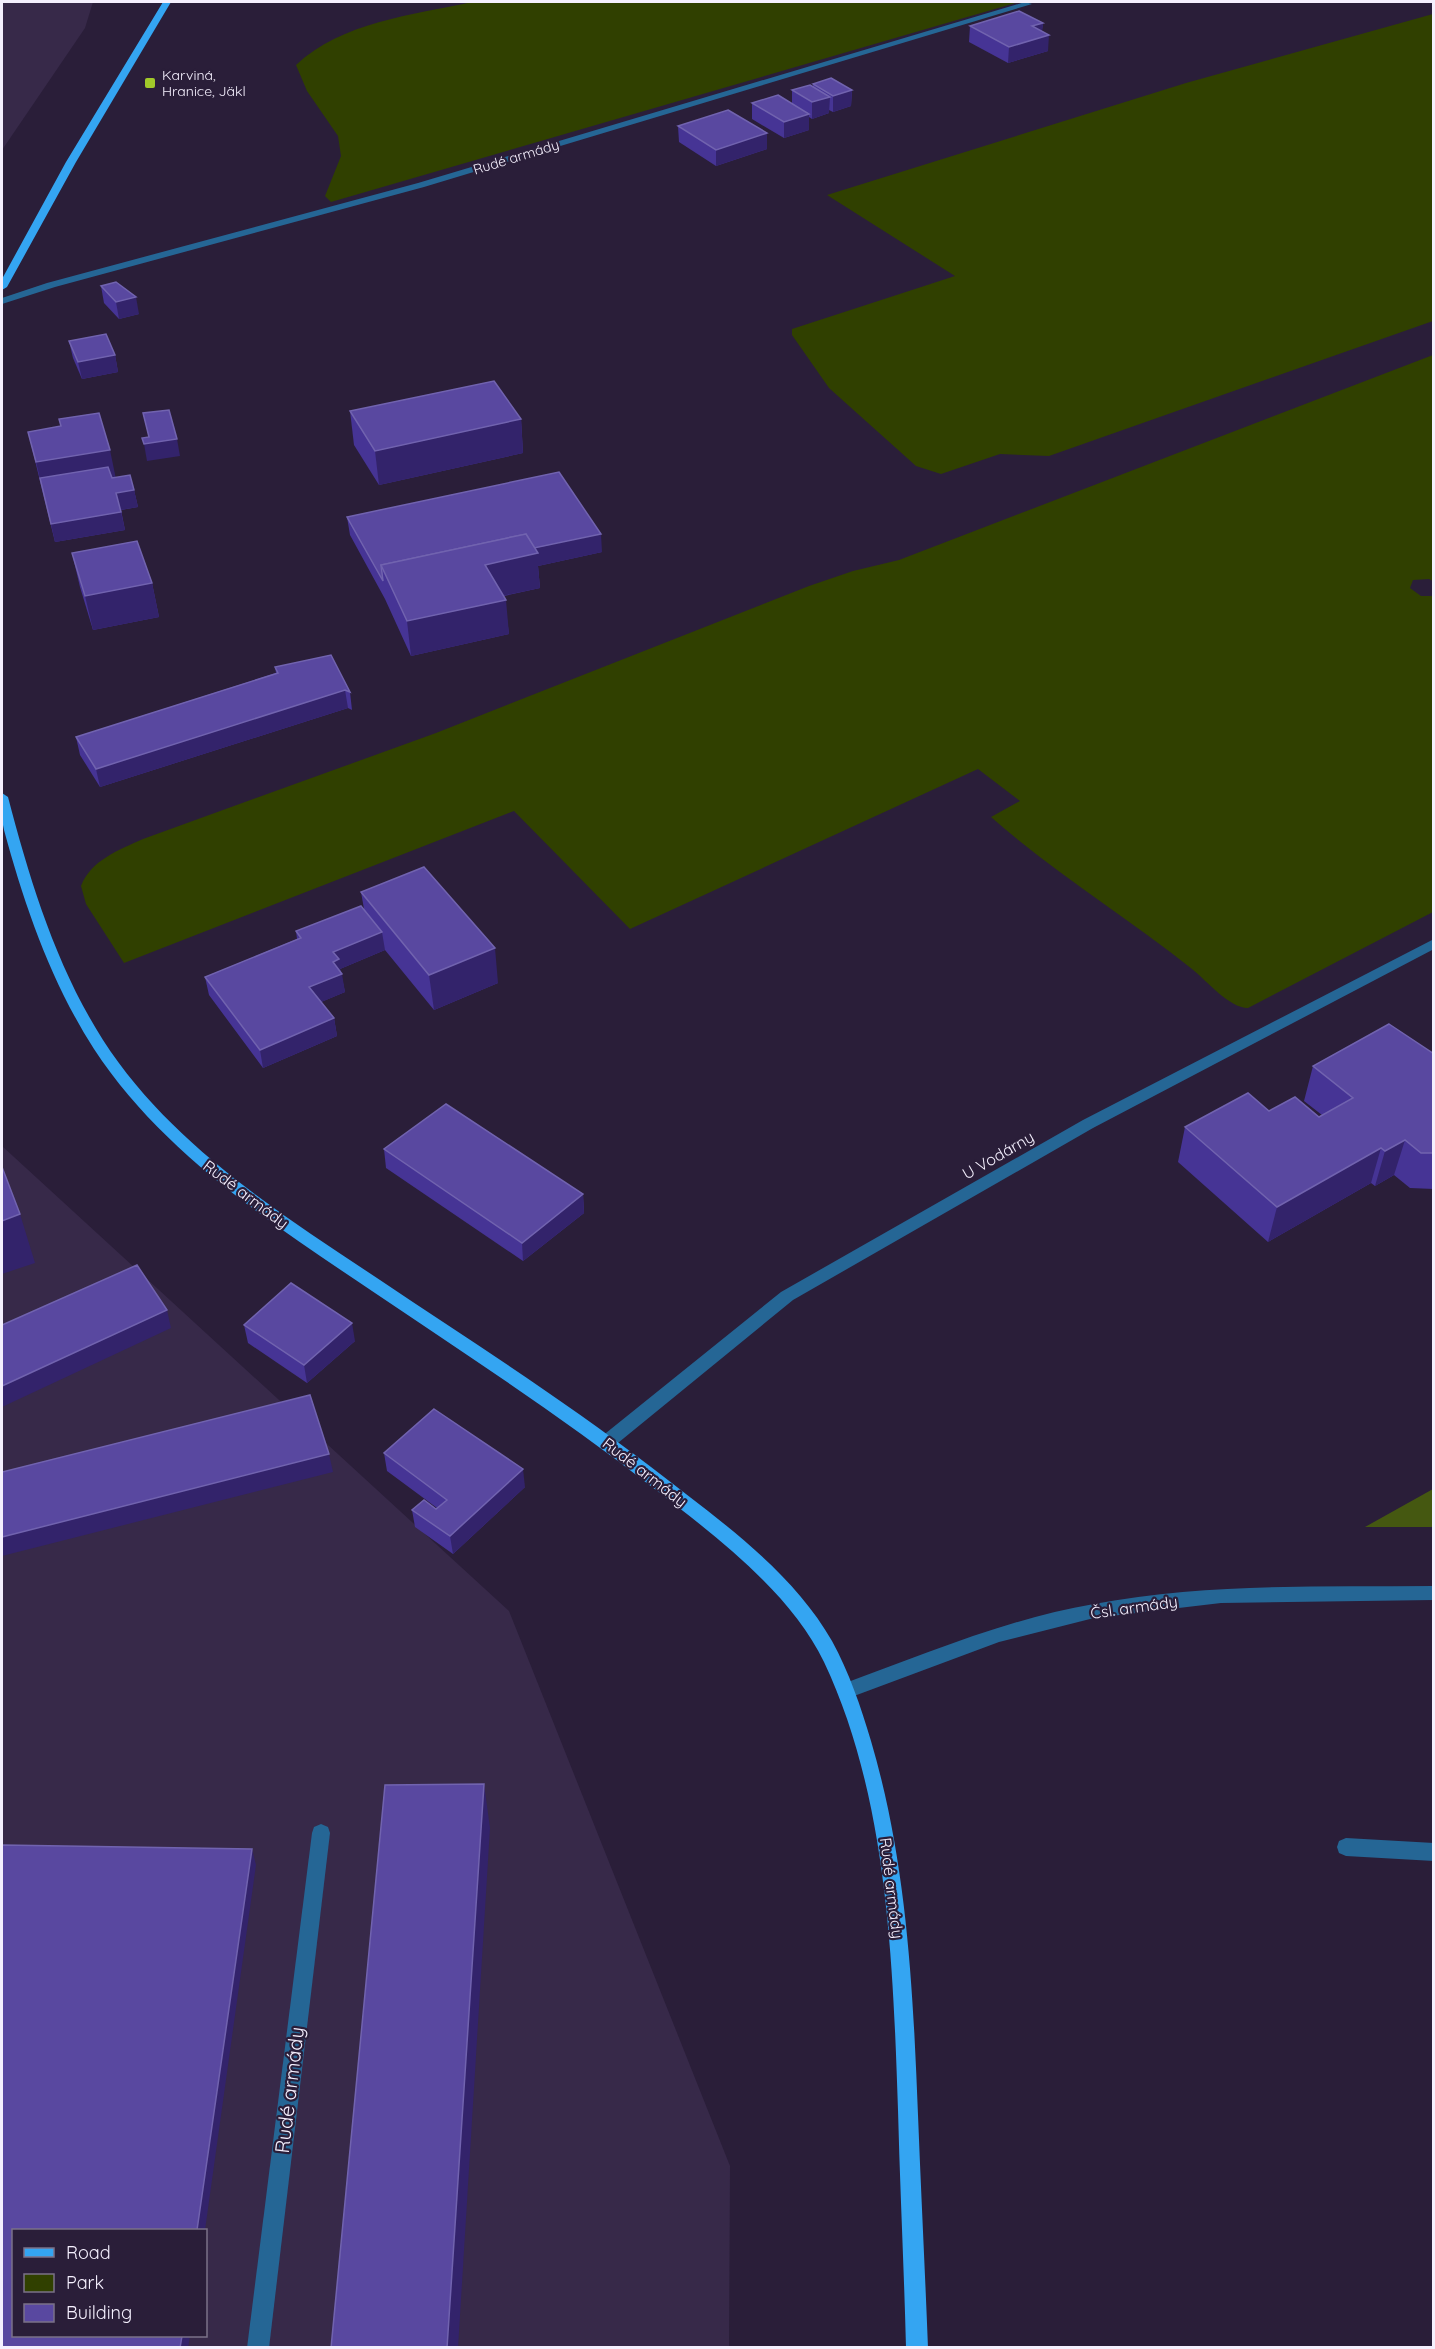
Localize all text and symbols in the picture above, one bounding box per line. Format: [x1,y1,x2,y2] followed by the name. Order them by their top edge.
[162,66,246,100] place label: Karviná, Hranice, Jäkl
[143,76,157,90] marker: Karviná, Hranice, Jäkl
[471,135,561,179] street label: Rudé armády
[959,1126,1037,1184] street label: U Vodárny
[199,1155,293,1233] street label: Rudé armády
[599,1433,691,1511] street label: Rudé armády
[1089,1591,1179,1623] street label: Čsl. armády
[876,1836,908,1940] street label: Rudé armády
[269,2025,309,2155] street label: Rudé armády
[12,2229,207,2337] legend
[66,2241,111,2264] text: Road
[66,2271,104,2294] text: Park
[66,2301,132,2324] text: Building

